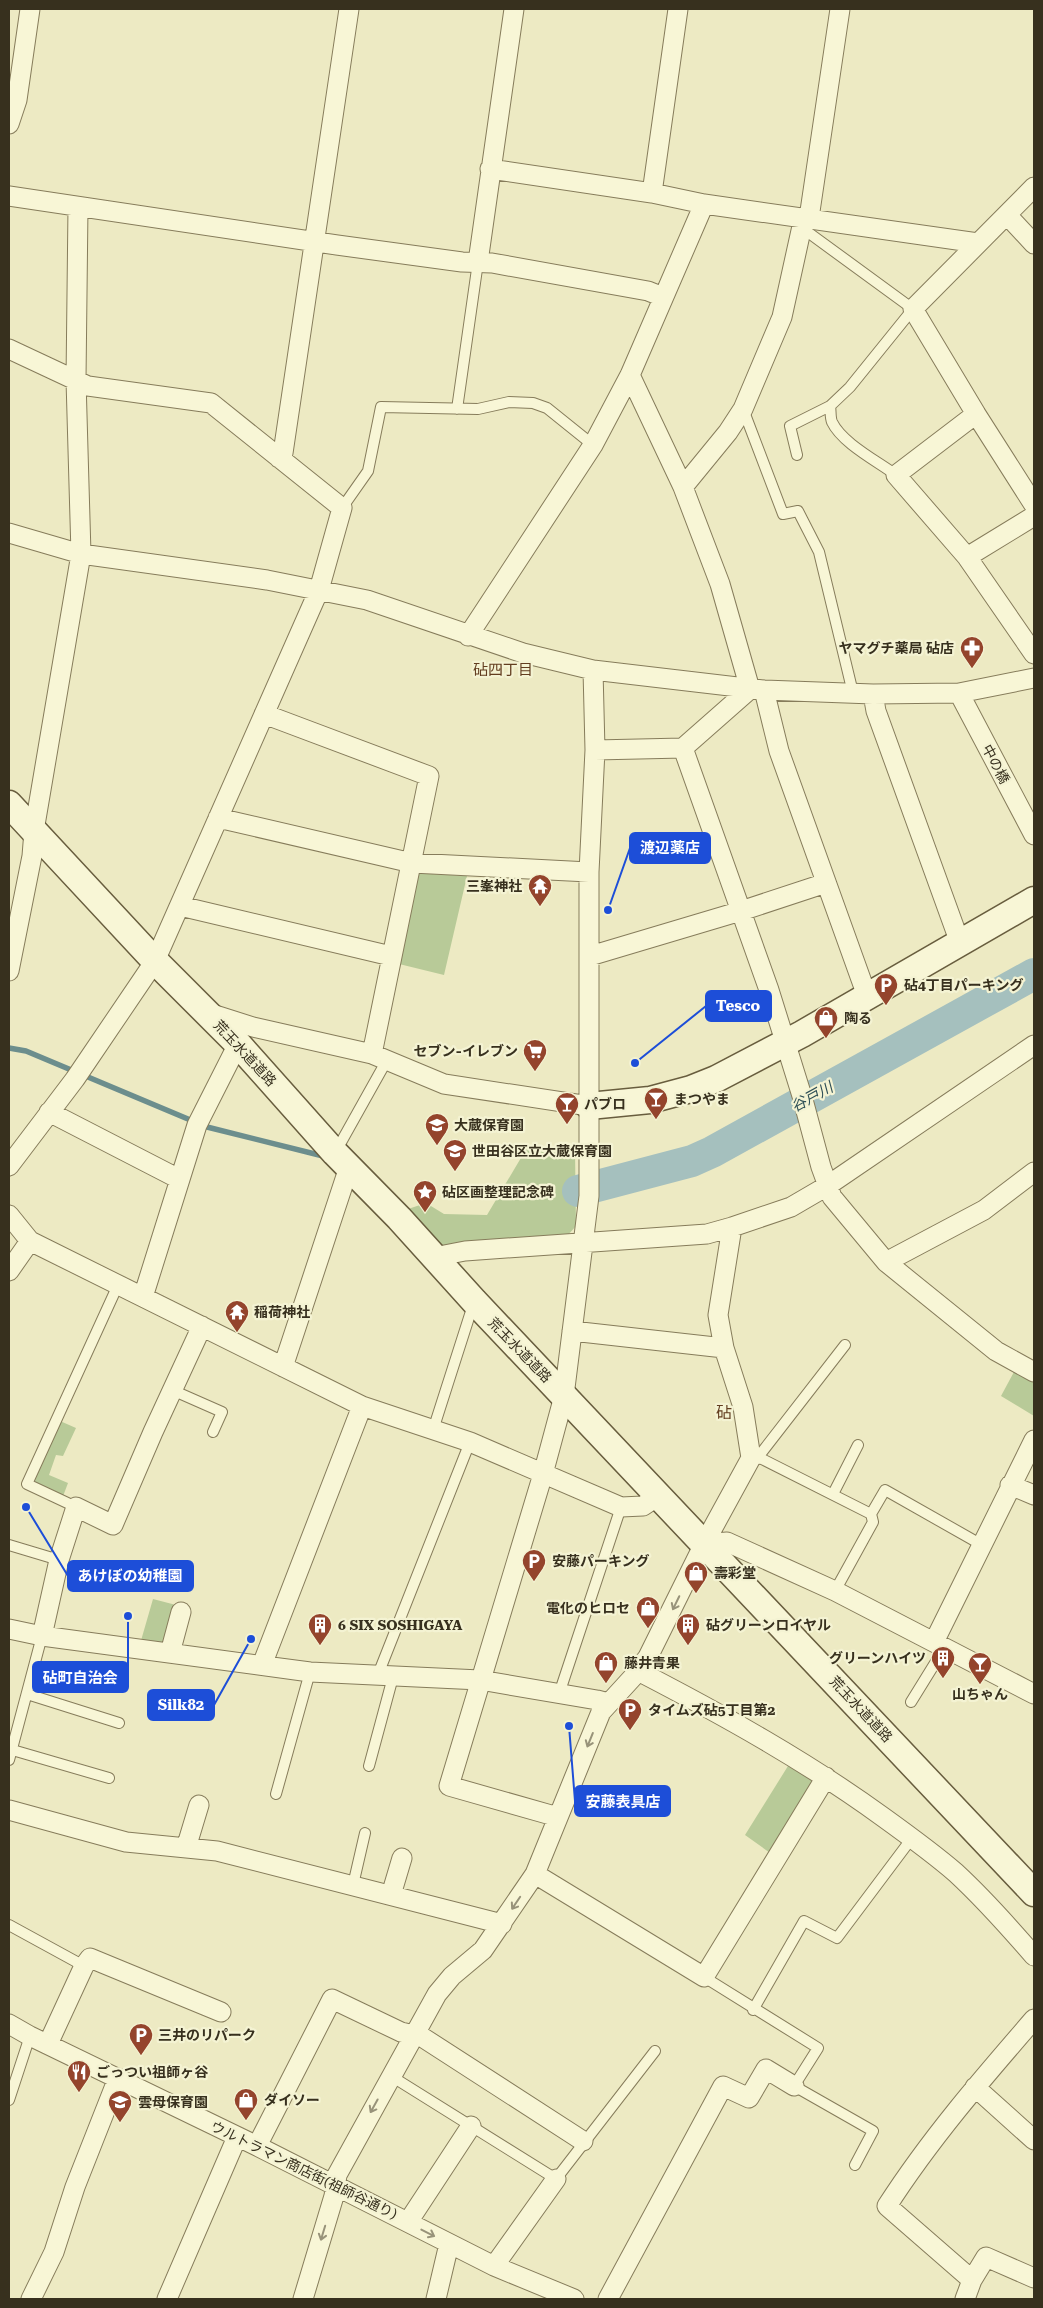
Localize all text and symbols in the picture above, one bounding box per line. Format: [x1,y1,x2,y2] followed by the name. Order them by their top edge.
[959,635,985,669] pharmacy icon: ヤマグチ薬局 砧店
[838,640,954,656] place label: ヤマグチ薬局 砧店
[473,661,533,679] district label: 砧四丁目
[979,742,1013,786] street label: 中の橋
[630,833,710,863] callout: 渡辺薬店
[640,839,700,857] text: 渡辺薬店
[527,873,553,907] temple icon: 三峯神社
[466,878,522,894] place label: 三峯神社
[873,972,899,1006] parking icon: 砧4丁目パーキング
[904,977,1023,993] place label: 砧4丁目パーキング
[706,991,771,1021] callout: Tesco
[716,997,761,1015] text: Tesco
[813,1005,839,1039] shop icon: 陶る
[844,1010,872,1026] place label: 陶る
[211,1017,279,1089] street label: 荒玉水道道路
[522,1038,548,1072] supermarket icon: セブン-イレブン
[414,1043,518,1059] place label: セブン-イレブン
[788,1077,838,1116] water label: 谷戸川
[643,1086,669,1120] bar icon: まつやま
[554,1091,580,1125] bar icon: パブロ
[674,1091,730,1107] place label: まつやま
[584,1096,626,1112] place label: パブロ
[424,1112,450,1146] school or university icon: 大蔵保育園
[454,1117,524,1133] place label: 大蔵保育園
[442,1138,468,1172] school or university icon: 世田谷区立大蔵保育園
[472,1143,612,1159] place label: 世田谷区立大蔵保育園
[412,1179,438,1213] place icon: 砧区画整理記念碑
[442,1184,554,1200] place label: 砧区画整理記念碑
[224,1299,250,1333] temple icon: 稲荷神社
[254,1304,310,1320] place label: 稲荷神社
[485,1314,555,1386] street label: 荒玉水道道路
[716,1403,732,1422] district label: 砧
[521,1548,547,1582] parking icon: 安藤パーキング
[552,1553,650,1569] place label: 安藤パーキング
[683,1560,709,1594] shop icon: 壽彩堂
[68,1561,193,1591] callout: あけぼの幼稚園
[714,1565,756,1581] place label: 壽彩堂
[77,1567,183,1585] text: あけぼの幼稚園
[635,1595,661,1629] shop icon: 電化のヒロセ
[671,1596,681,1611] one-way arrow
[546,1600,630,1616] place label: 電化のヒロセ
[307,1612,333,1646] building icon: 6 SIX SOSHIGAYA
[675,1612,701,1646] building icon: 砧グリーンロイヤル
[338,1617,462,1633] place label: 6 SIX SOSHIGAYA
[706,1617,831,1633] place label: 砧グリーンロイヤル
[930,1645,956,1679] building icon: グリーンハイツ
[593,1650,619,1684] shop icon: 藤井青果
[829,1650,926,1666] place label: グリーンハイツ
[967,1651,993,1685] bar icon: 山ちゃん
[624,1655,680,1671] place label: 藤井青果
[33,1662,128,1692] callout: 砧町自治会
[42,1669,118,1687] text: 砧町自治会
[827,1673,895,1745] street label: 荒玉水道道路
[952,1686,1008,1702] place label: 山ちゃん
[148,1690,214,1720] callout: Silk82
[158,1696,204,1714] text: Silk82
[617,1697,643,1731] parking icon: タイムズ砧5丁目第2
[648,1702,776,1718] place label: タイムズ砧5丁目第2
[585,1732,594,1747] one-way arrow
[575,1786,670,1816] callout: 安藤表具店
[585,1793,661,1811] text: 安藤表具店
[511,1896,521,1910] one-way arrow
[128,2022,154,2056] parking icon: 三井のリパーク
[158,2027,256,2043] place label: 三井のリパーク
[66,2059,92,2093] restaurant icon: ごっつい祖師ヶ谷
[96,2064,209,2080] place label: ごっつい祖師ヶ谷
[233,2087,259,2121] shop icon: ダイソー
[107,2089,133,2123] school or university icon: 雲母保育園
[264,2092,320,2108] place label: ダイソー
[138,2094,208,2110] place label: 雲母保育園
[369,2099,379,2114] one-way arrow
[208,2118,400,2222] street label: ウルトラマン商店街(祖師谷通り)
[317,2224,327,2240] one-way arrow
[420,2229,435,2238] one-way arrow

